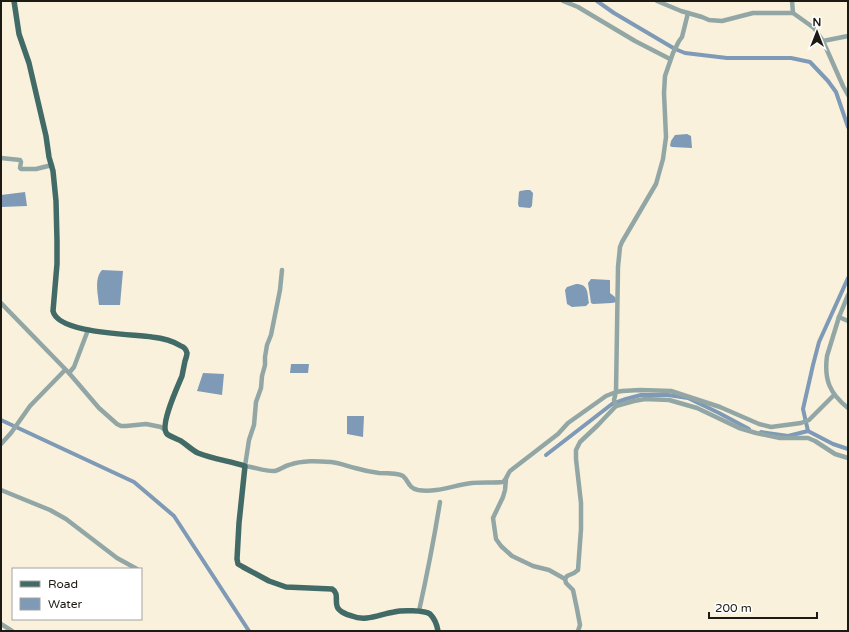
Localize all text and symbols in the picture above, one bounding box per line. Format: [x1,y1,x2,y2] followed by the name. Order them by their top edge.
[797,12,837,52] north arrow
[813,16,821,29] text: N
[12,568,142,620] legend
[48,577,78,591] text: Road
[709,594,817,620] scale bar
[48,597,83,611] text: Water
[715,601,752,615] text: 200 m

